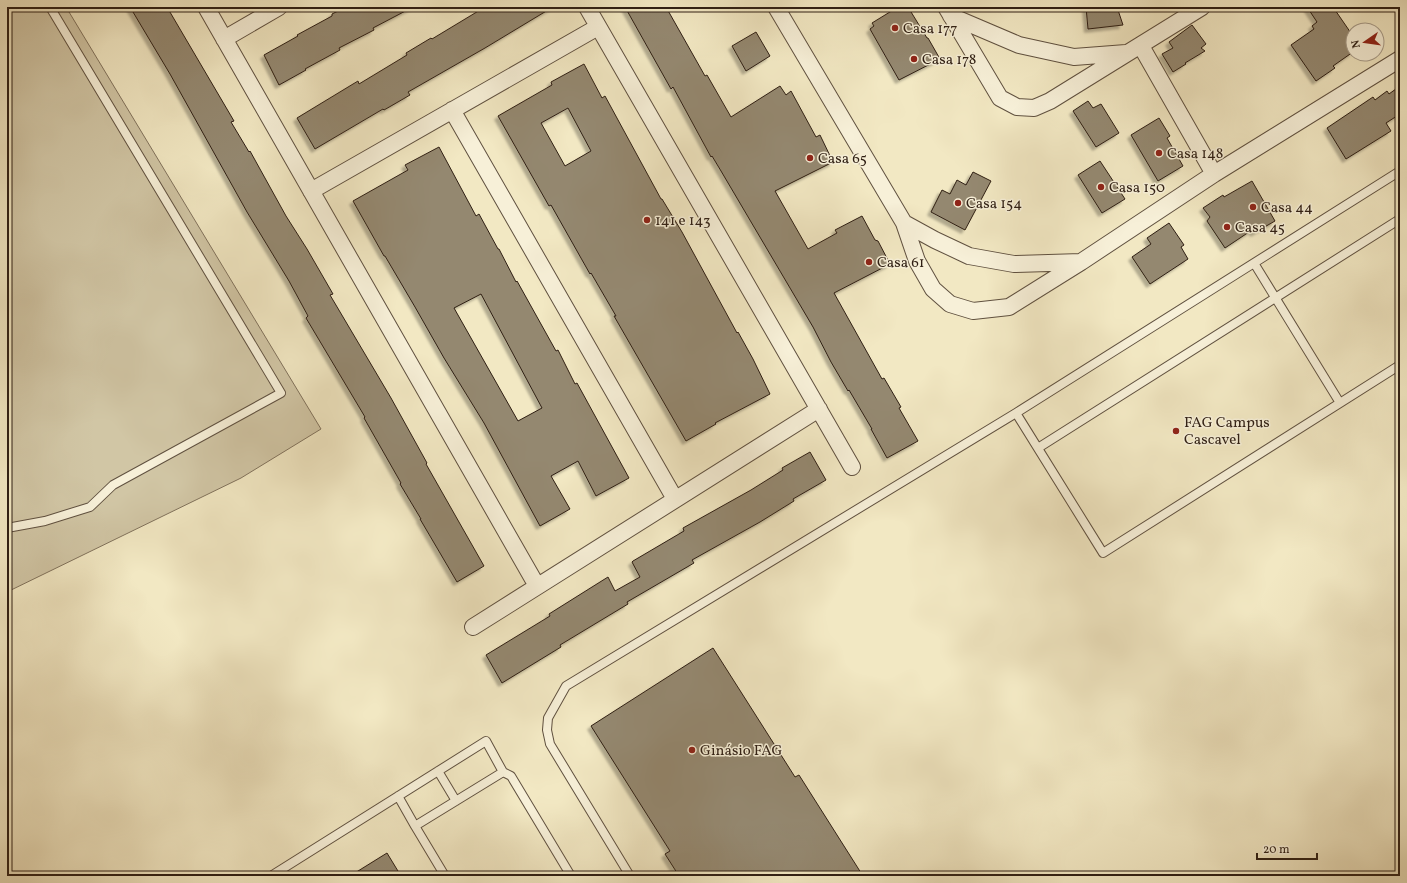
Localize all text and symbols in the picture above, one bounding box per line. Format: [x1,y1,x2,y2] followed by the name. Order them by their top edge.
[903,19,958,40] place label: Casa 177
[1345,22,1385,62] north arrow
[890,23,900,33] marker: Casa 177
[1349,38,1365,49] text: N
[922,50,976,71] place label: Casa 178
[909,54,919,64] marker: Casa 178
[1167,144,1223,165] place label: Casa 148
[1154,148,1164,158] marker: Casa 148
[818,149,867,170] place label: Casa 65
[805,153,815,163] marker: Casa 65
[1109,178,1165,199] place label: Casa 150
[1096,182,1106,192] marker: Casa 150
[966,194,1022,215] place label: Casa 154
[953,198,963,208] marker: Casa 154
[1261,198,1313,219] place label: Casa 44
[1248,202,1258,212] marker: Casa 44
[655,211,711,232] place label: 141 e 143
[642,215,652,225] marker: 141 e 143
[1235,218,1285,239] place label: Casa 45
[1222,222,1232,232] marker: Casa 45
[877,253,925,274] place label: Casa 61
[864,257,874,267] marker: Casa 61
[1184,413,1270,451] place label: FAG Campus Cascavel
[1171,426,1181,436] marker: FAG Campus Cascavel
[700,741,783,762] place label: Ginásio FAG
[687,745,697,755] marker: Ginásio FAG
[1257,835,1317,861] scale bar
[1263,842,1290,858] text: 20 m

